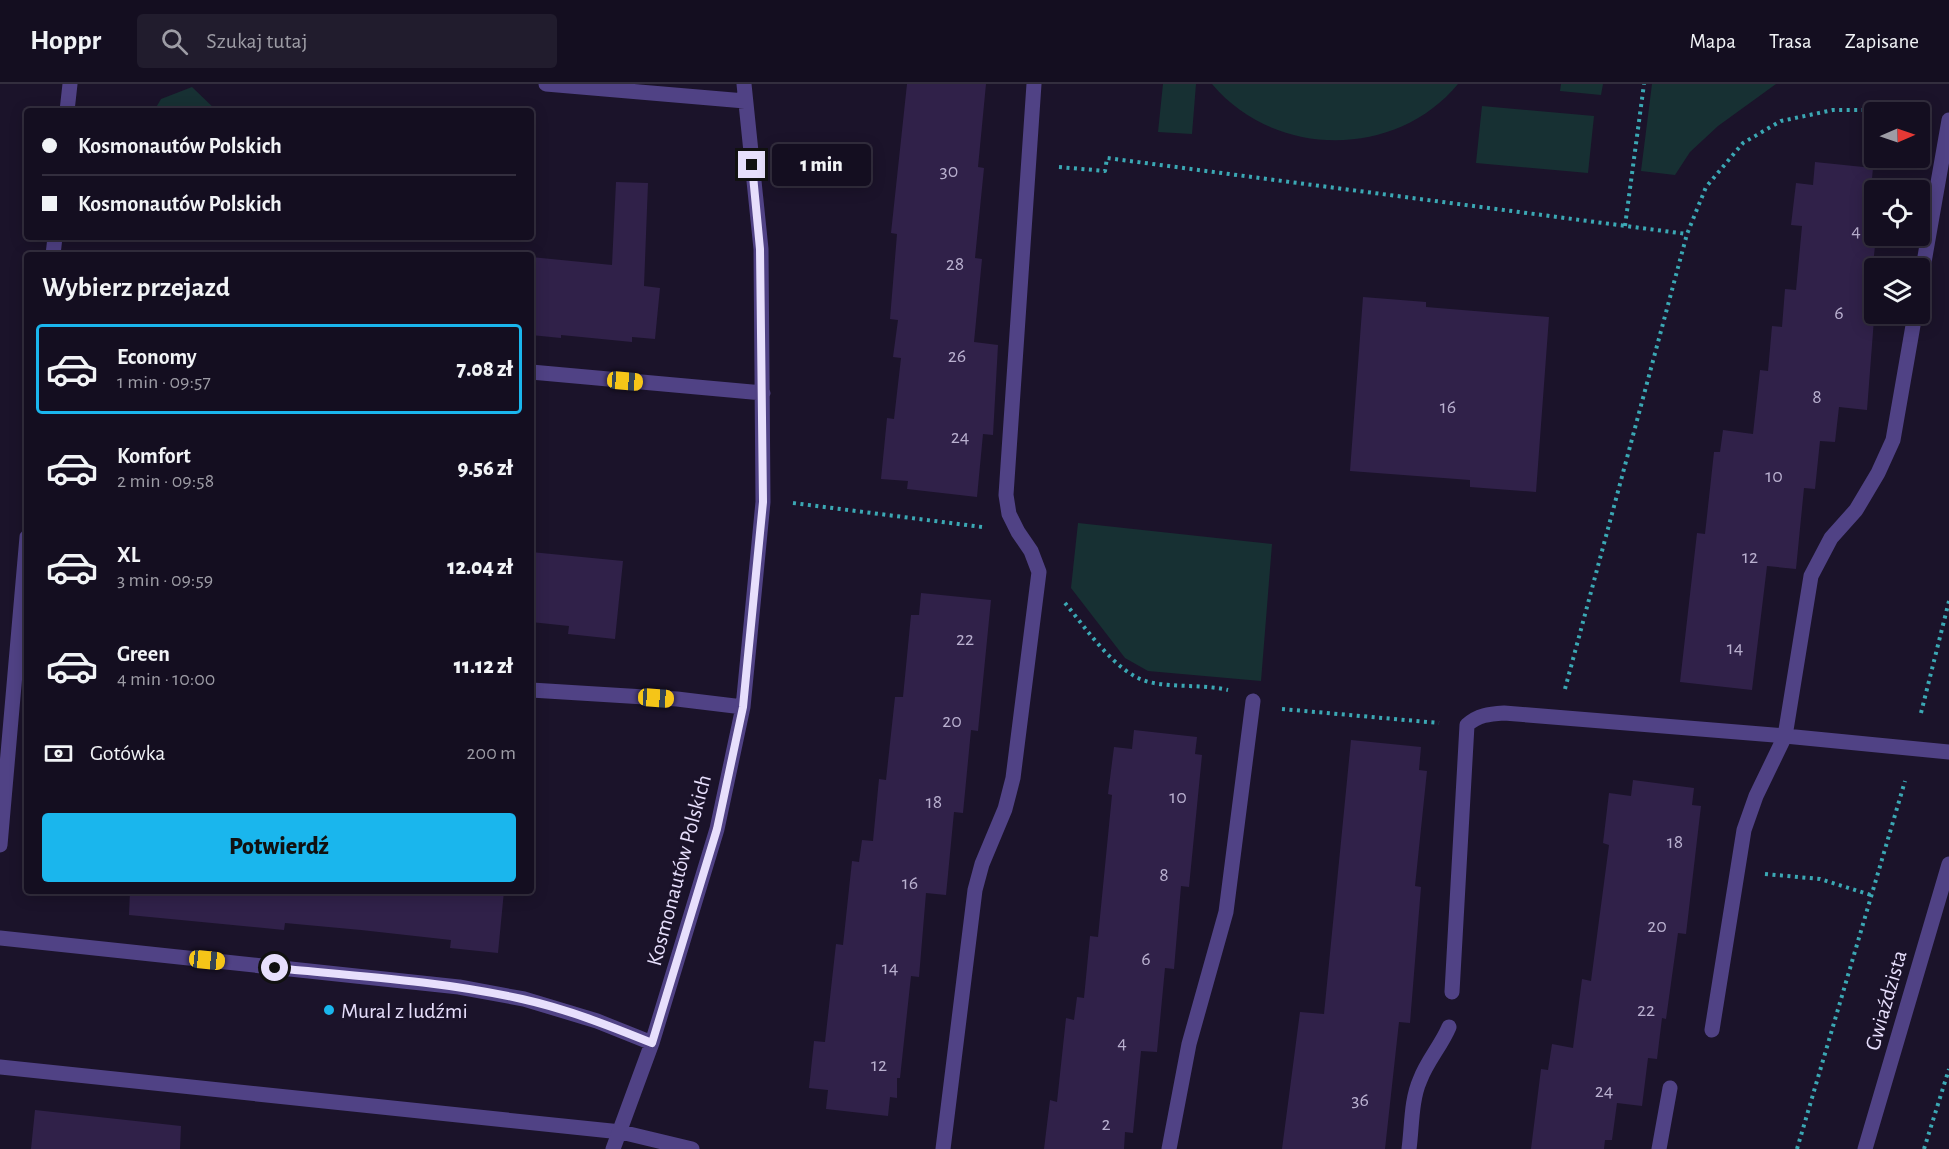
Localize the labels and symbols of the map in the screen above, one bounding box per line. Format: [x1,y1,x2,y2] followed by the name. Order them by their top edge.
[1864,102,1930,168] north arrow
[773,144,872,186] callout: 1 min
[738,151,765,178] route end
[940,161,958,181] house number: 30
[1851,221,1861,241] house number: 4
[946,254,964,274] house number: 28
[1834,303,1844,323] house number: 6
[948,346,966,366] house number: 26
[606,370,644,392] car
[1812,387,1822,407] house number: 8
[1440,397,1456,417] house number: 16
[951,427,969,447] house number: 24
[1765,466,1783,486] house number: 10
[1742,547,1758,567] house number: 12
[956,629,974,649] house number: 22
[1727,638,1743,658] house number: 14
[637,688,675,708] car
[942,711,962,731] house number: 20
[643,772,715,968] street label: Kosmonautów Polskich
[1169,787,1187,807] house number: 10
[926,792,942,812] house number: 18
[1667,832,1683,852] house number: 18
[1159,865,1169,885] house number: 8
[902,873,918,893] house number: 16
[1647,916,1667,936] house number: 20
[1861,948,1911,1053] street label: Gwiaździsta
[188,949,226,971] car
[1141,949,1151,969] house number: 6
[261,954,288,981] route start
[882,958,898,978] house number: 14
[341,1000,468,1022] place label: Mural z ludźmi
[1637,1000,1655,1020] house number: 22
[322,1003,336,1017] marker: Mural z ludźmi
[1117,1033,1127,1053] house number: 4
[871,1055,887,1075] house number: 12
[1595,1081,1613,1101] house number: 24
[1351,1090,1369,1110] house number: 36
[1101,1114,1111,1134] house number: 2

